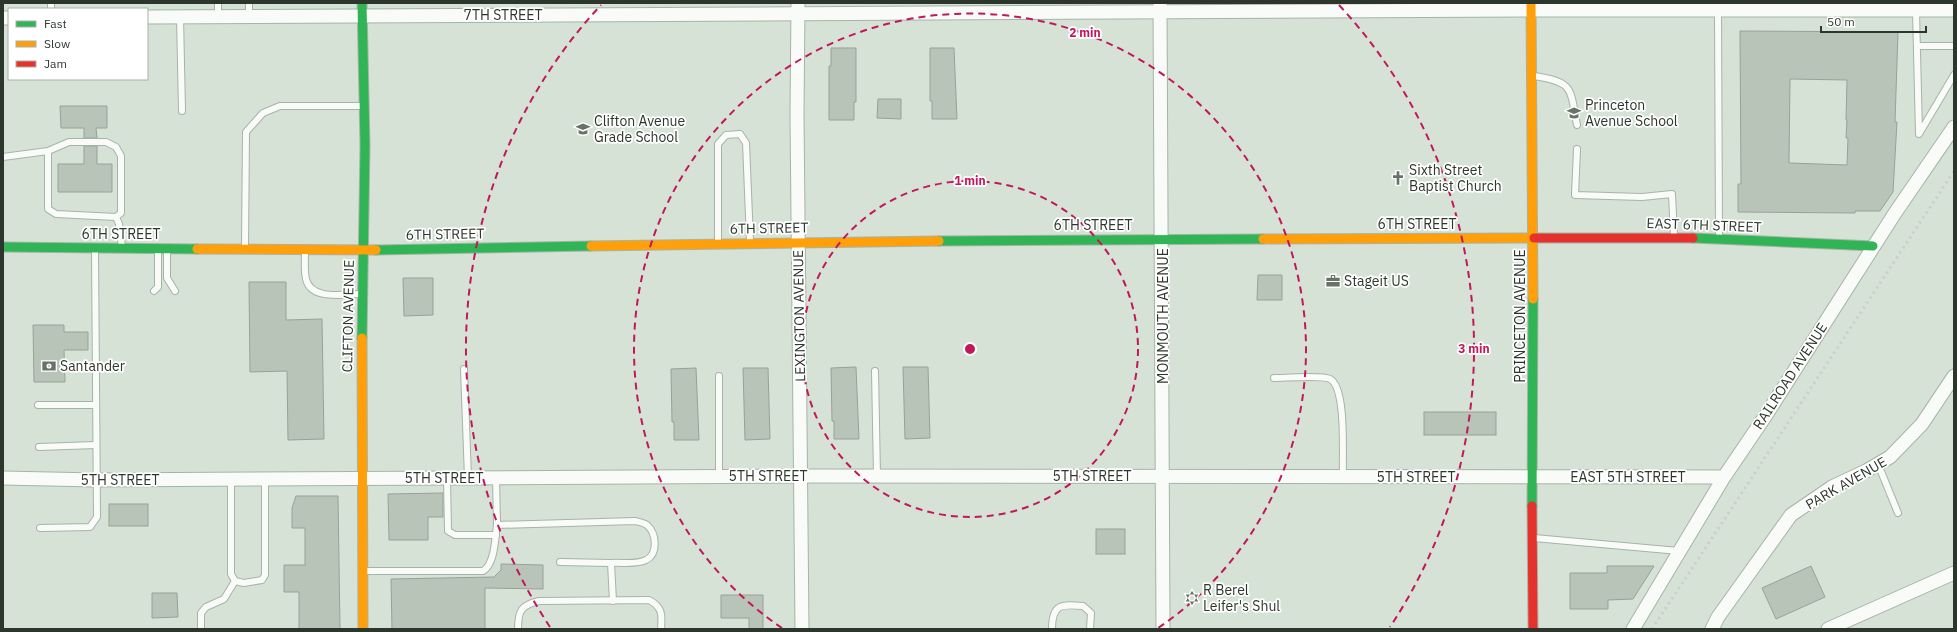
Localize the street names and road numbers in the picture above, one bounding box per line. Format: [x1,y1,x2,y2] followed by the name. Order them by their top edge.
[464,6,542,24] street label: 7TH STREET
[1646,214,1762,236] street label: EAST 6TH STREET
[1378,215,1456,233] street label: 6TH STREET
[1054,216,1132,234] street label: 6TH STREET
[729,218,809,238] street label: 6TH STREET
[405,224,485,244] street label: 6TH STREET
[82,225,160,243] street label: 6TH STREET
[1154,248,1172,384] street label: MONMOUTH AVENUE
[1511,249,1529,383] street label: PRINCETON AVENUE
[789,250,809,382] street label: LEXINGTON AVENUE
[338,260,358,372] street label: CLIFTON AVENUE
[1749,319,1831,433] street label: RAILROAD AVENUE
[1802,453,1890,513] street label: PARK AVENUE
[729,467,807,485] street label: 5TH STREET
[1053,467,1131,485] street label: 5TH STREET
[1377,468,1455,486] street label: 5TH STREET
[1570,468,1686,486] street label: EAST 5TH STREET
[405,469,483,487] street label: 5TH STREET
[81,471,159,489] street label: 5TH STREET

